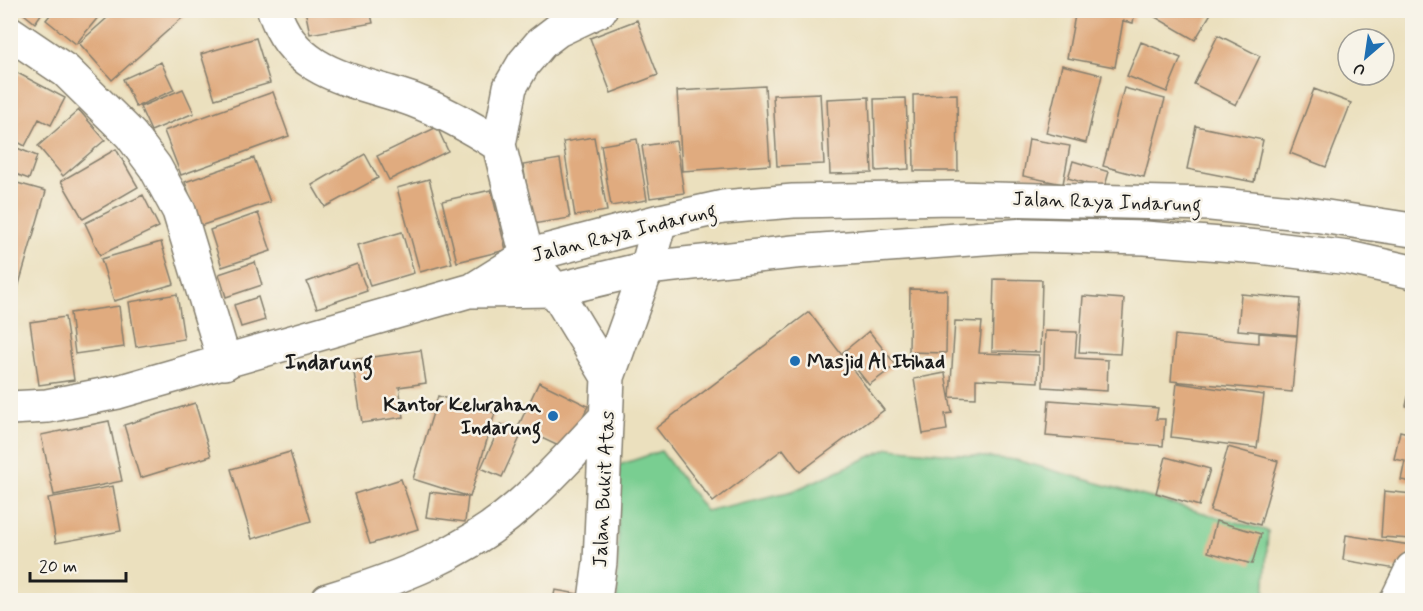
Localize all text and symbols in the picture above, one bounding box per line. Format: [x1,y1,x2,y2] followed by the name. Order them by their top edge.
[1336,27,1396,87] north arrow
[1350,57,1369,81] text: U
[1012,186,1202,221] street label: Jalan Raya Indarung
[529,197,720,271] street label: Jalan Raya Indarung
[285,349,373,381] district label: Indarung
[807,349,945,376] place label: Masjid Al Itihad
[788,354,802,368] marker: Masjid Al Itihad
[383,392,541,444] place label: Kantor Kelurahan Indarung
[546,409,560,423] marker: Kantor Kelurahan Indarung
[587,410,622,568] street label: Jalan Bukit Atas
[30,545,126,583] scale bar
[39,555,77,579] text: 20 m

